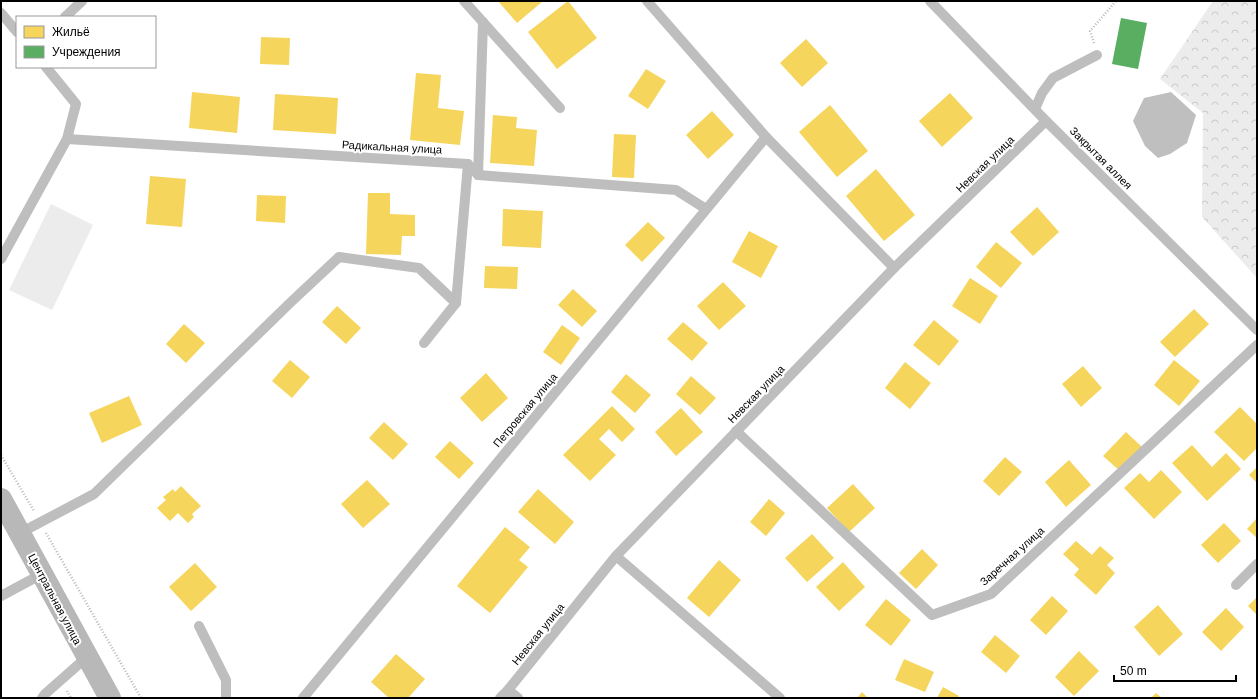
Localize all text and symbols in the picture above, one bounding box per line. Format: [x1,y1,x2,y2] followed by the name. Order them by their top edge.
[16,16,156,68] legend
[52,25,90,39] text: Жильё
[52,45,121,59] text: Учреждения
[1068,125,1135,192] street label: Закрытая аллея
[954,133,1017,195] street label: Невская улица
[342,138,443,156] street label: Радикальная улица
[725,362,787,425] street label: Невская улица
[491,370,560,449] street label: Петровская улица
[978,524,1047,588] street label: Заречная улица
[26,552,84,647] street label: Центральная улица
[510,600,567,667] street label: Невская улица
[1114,657,1236,683] scale bar
[1120,664,1147,678] text: 50 m

